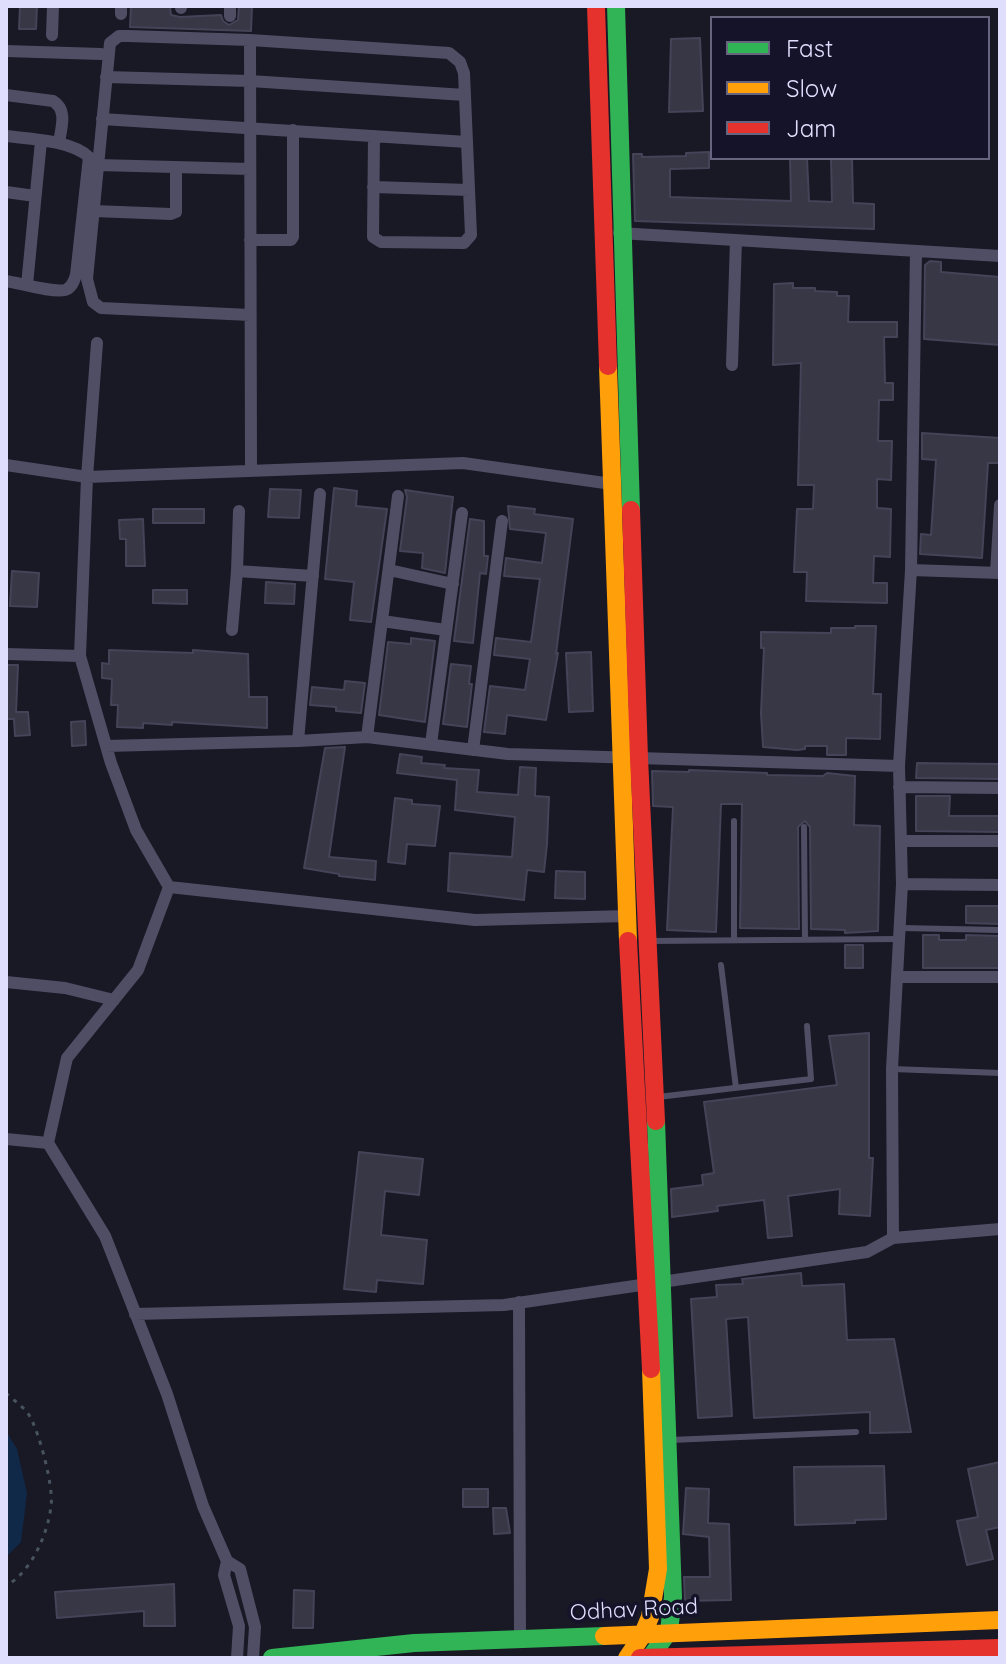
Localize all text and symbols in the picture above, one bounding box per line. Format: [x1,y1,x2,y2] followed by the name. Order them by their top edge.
[710,16,990,160] legend
[786,33,833,63] text: Fast
[786,73,837,103] text: Slow
[786,113,836,143] text: Jam
[569,1593,699,1627] street label: Odhav Road

